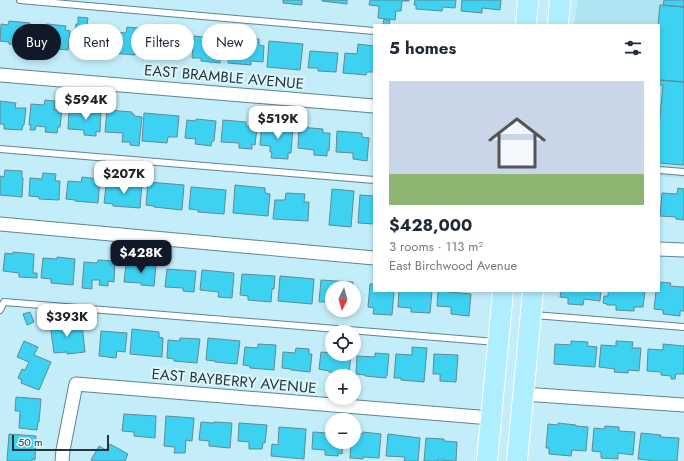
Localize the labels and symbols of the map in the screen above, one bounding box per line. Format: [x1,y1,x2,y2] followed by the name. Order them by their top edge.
[143,59,305,95] street label: EAST BRAMBLE AVENUE
[58,87,114,121] pin: $594K
[250,106,306,140] pin: $519K
[96,161,152,195] pin: $207K
[113,240,169,274] pin: $428K
[325,281,361,317] north arrow
[39,304,95,338] pin: $393K
[151,363,317,399] street label: EAST BAYBERRY AVENUE
[12,433,109,452] scale bar

